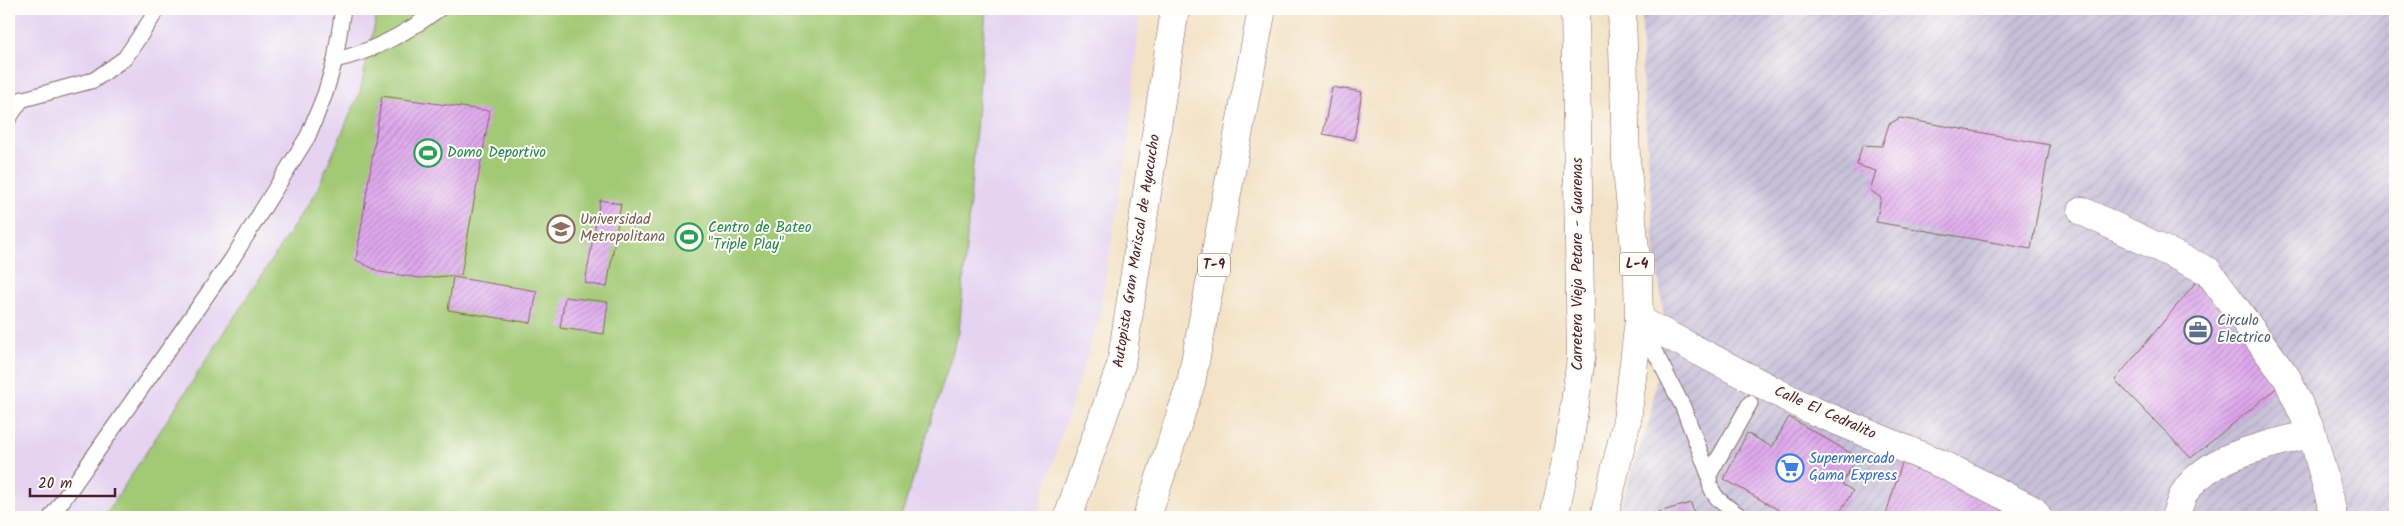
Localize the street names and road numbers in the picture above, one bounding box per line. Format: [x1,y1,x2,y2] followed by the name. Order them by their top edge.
[1107,132,1167,369] street label: Autopista Gran Mariscal de Ayacucho
[1566,157,1590,371] street label: Carretera Vieja Petare - Guarenas
[1620,252,1654,276] road number: L-4
[1198,254,1230,276] road number: T-9
[1770,380,1880,446] street label: Calle El Cedralito

